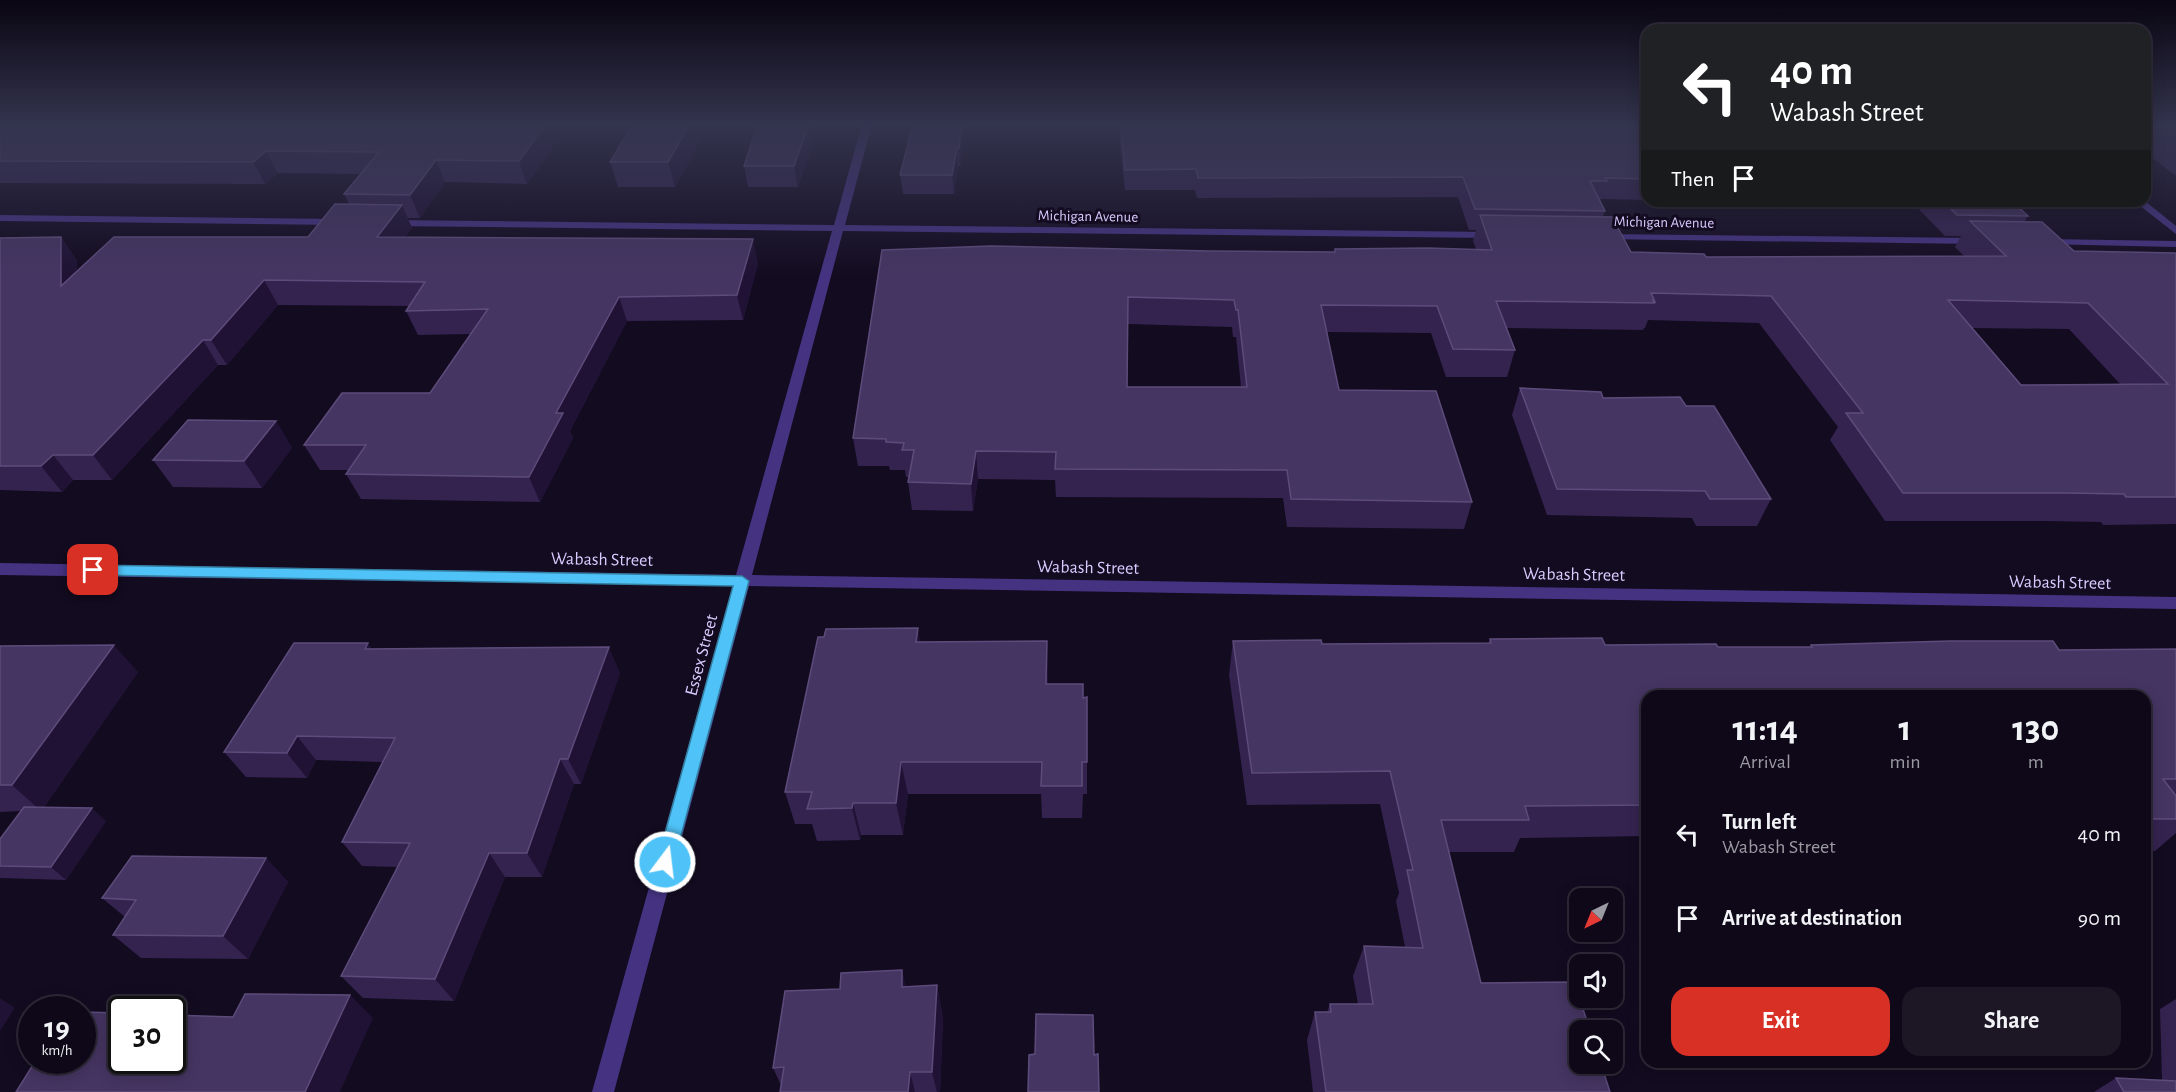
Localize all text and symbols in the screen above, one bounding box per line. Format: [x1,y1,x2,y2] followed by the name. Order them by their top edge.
[1671,48,1749,126] icon: left
[1770,50,1853,92] text: 40 m
[1770,99,1924,126] text: Wabash Street
[1727,162,1760,195] icon: arrive
[1671,168,1715,190] text: Then
[1038,208,1138,225] street label: Michigan Avenue
[1614,214,1714,231] street label: Michigan Avenue
[67,544,118,595] pin
[551,550,654,570] street label: Wabash Street
[76,553,109,586] icon: arrive
[1037,558,1140,578] street label: Wabash Street
[1523,565,1626,585] street label: Wabash Street
[2009,573,2112,593] street label: Wabash Street
[682,612,722,698] street label: Essex Street
[1733,711,1798,747] text: 11:14
[1898,711,1911,747] text: 1
[2012,711,2059,747] text: 130
[1739,752,1791,772] text: Arrival
[1889,752,1921,772] text: min
[2028,752,2044,772] text: m
[1722,811,1796,833] text: Turn left
[1671,818,1704,851] icon: left
[2078,823,2121,845] text: 40 m
[633,830,697,894] position arrow
[1722,837,1836,857] text: Wabash Street
[1569,888,1623,942] north arrow
[1569,888,1623,1074] map controls
[1671,902,1704,935] icon: arrive
[1722,907,1902,929] text: Arrive at destination
[2078,907,2121,929] text: 90 m
[1569,954,1623,1008] button: sound
[1671,987,1890,1056] button: Exit
[1902,987,2121,1056] button: Share
[108,996,186,1074] speed limit sign: 30
[44,1013,70,1043] text: 19
[1569,1020,1623,1074] button: search
[42,1043,72,1058] text: km/h

